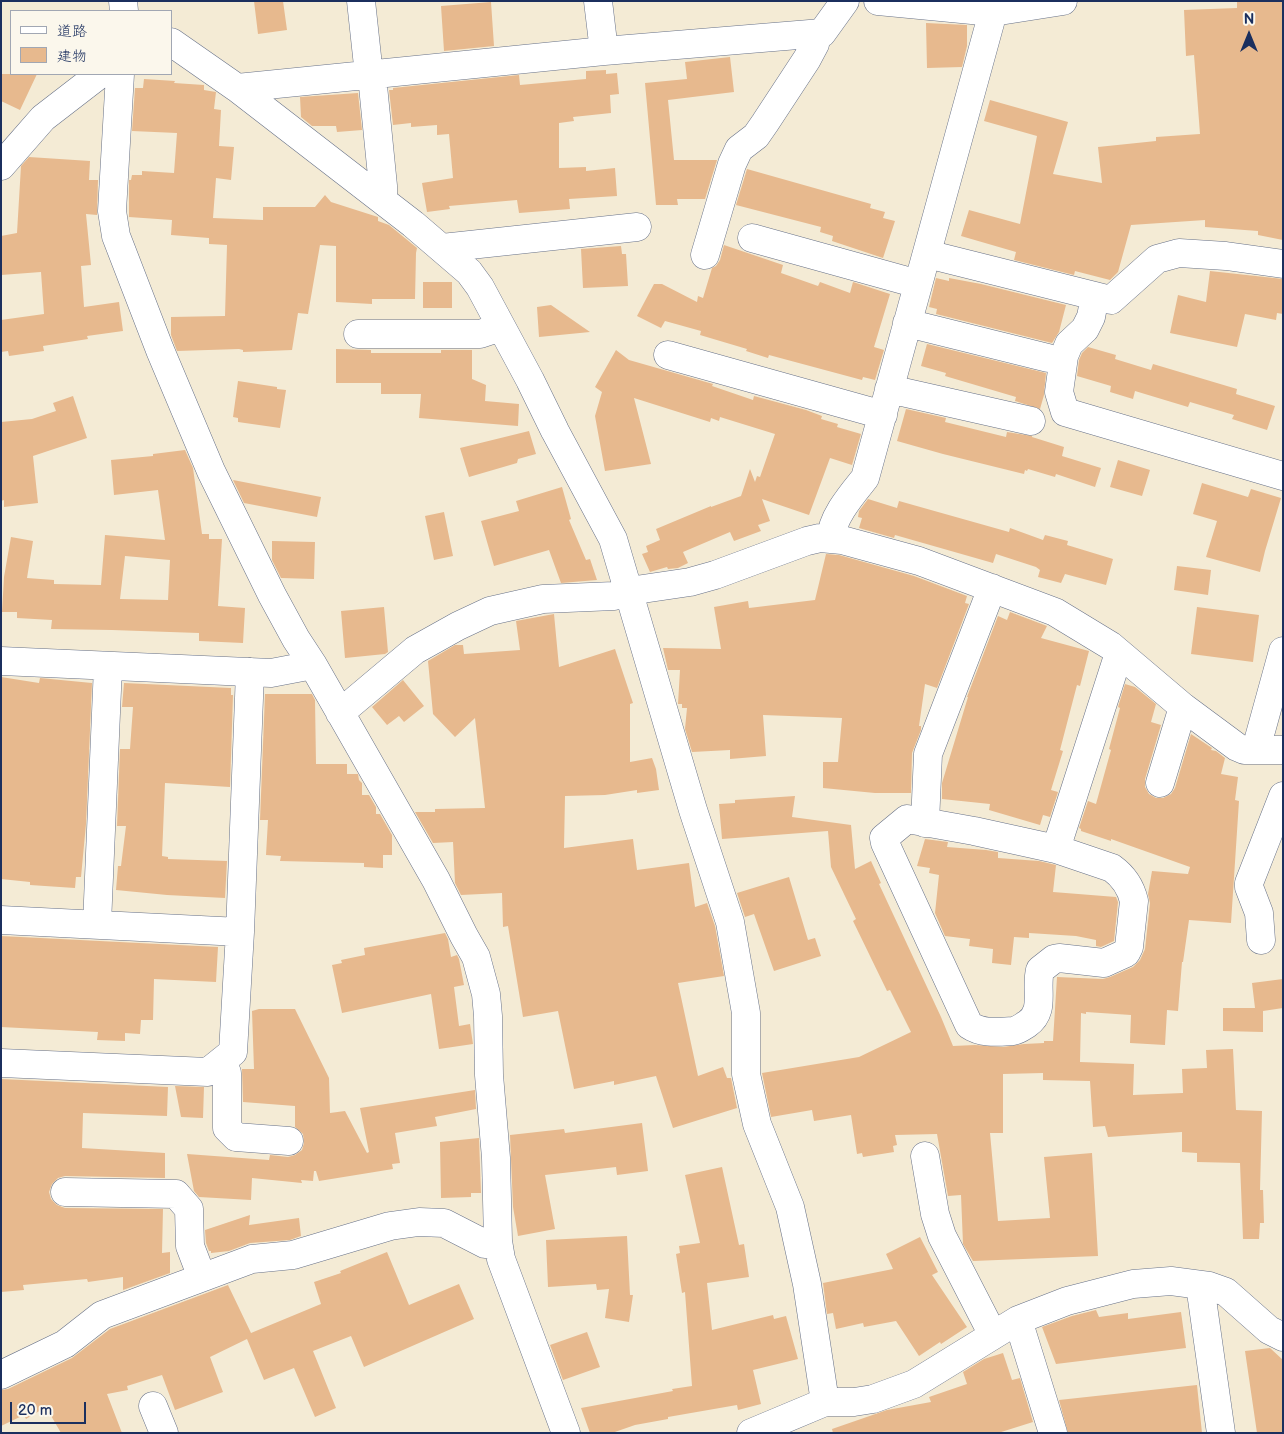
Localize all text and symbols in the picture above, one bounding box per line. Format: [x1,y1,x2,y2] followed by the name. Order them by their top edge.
[10,10,172,75] legend
[1224,10,1274,60] north arrow
[1244,11,1254,28] text: N
[57,22,87,41] text: 道路
[57,47,87,66] text: 建物
[12,1392,89,1424] scale bar
[18,1401,52,1420] text: 20 m

